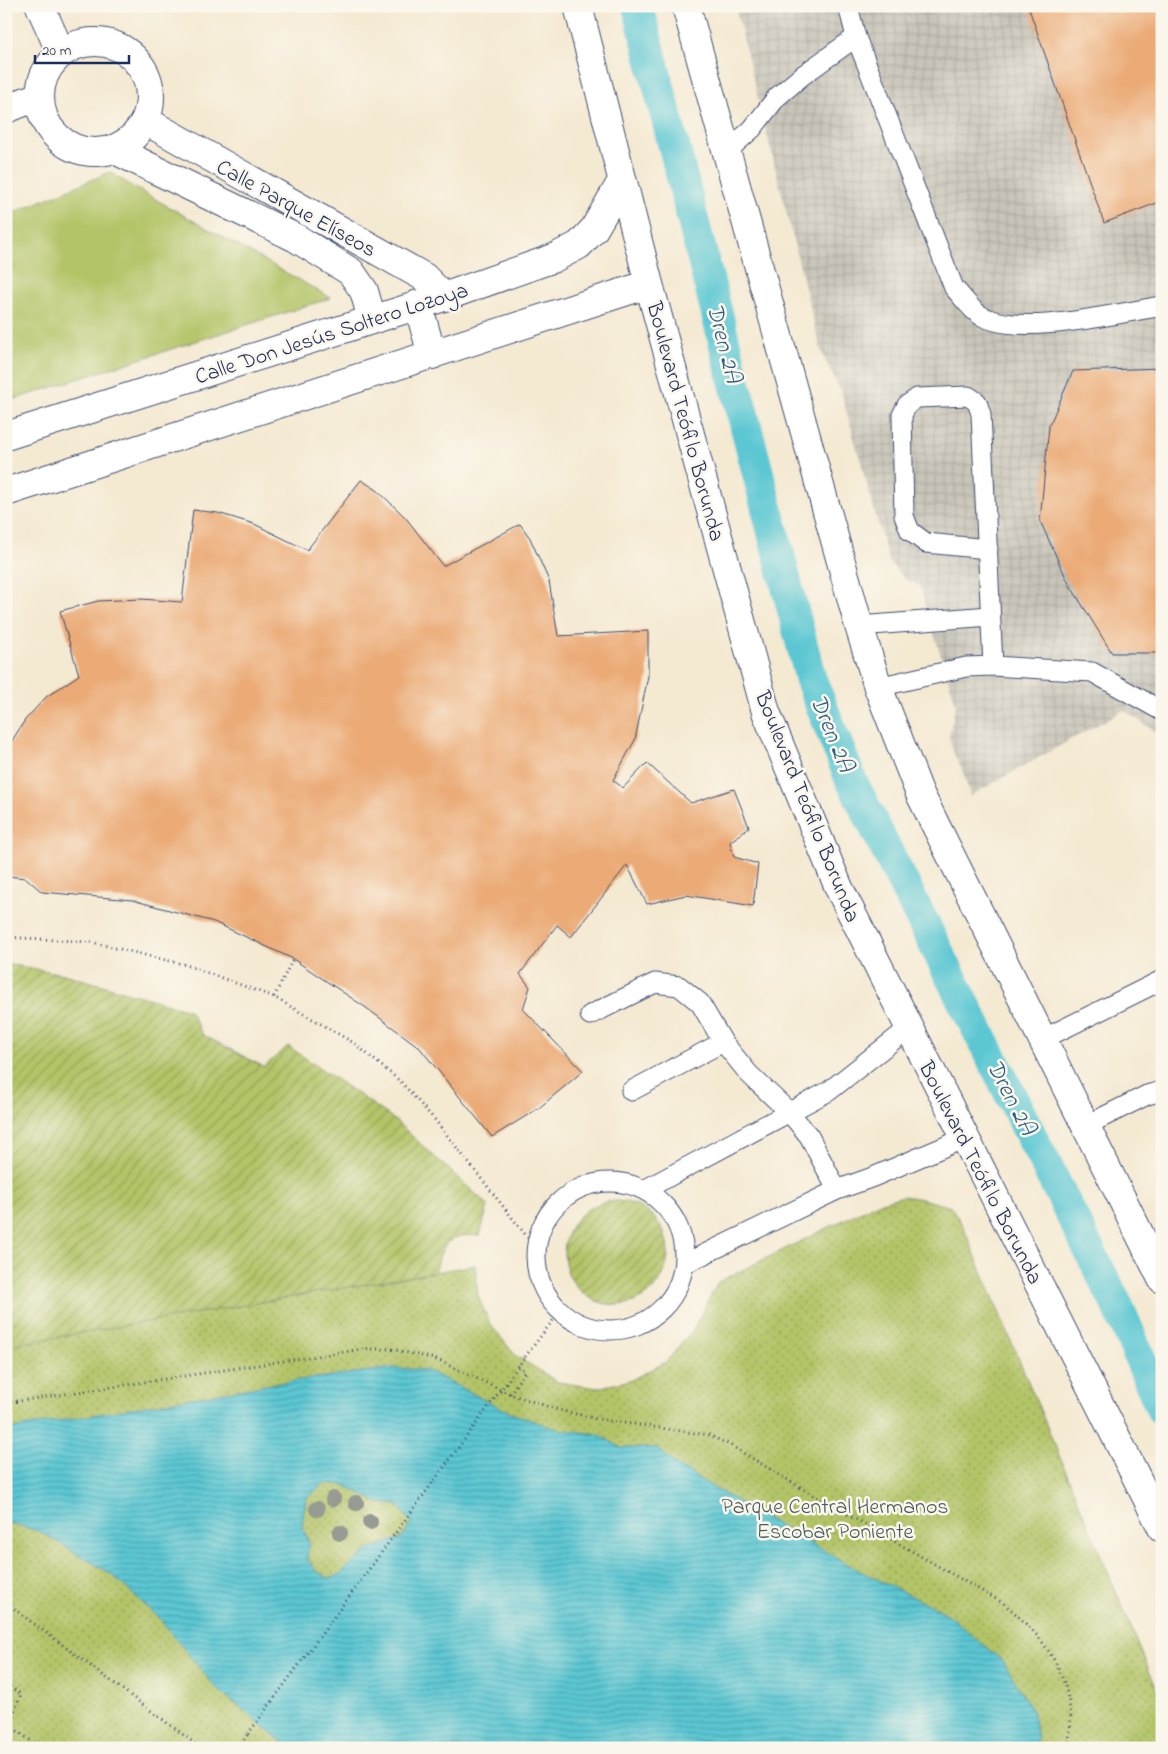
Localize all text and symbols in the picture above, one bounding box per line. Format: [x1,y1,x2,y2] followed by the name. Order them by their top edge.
[35,32,129,64] scale bar
[42,40,72,62] text: 20 m
[210,152,381,267] street label: Calle Parque Elíseos
[191,276,473,395] street label: Calle Don Jesús Soltero Lozoya
[636,297,731,545] street label: Boulevard Teófilo Borunda
[696,300,750,388] water label: Dren 2A
[745,686,867,928] street label: Boulevard Teófilo Borunda
[799,690,862,779] water label: Dren 2A
[976,1054,1044,1143] water label: Dren 2A
[909,1055,1050,1291] street label: Boulevard Teófilo Borunda
[721,1492,949,1549] park label: Parque Central Hermanos Escobar Poniente

